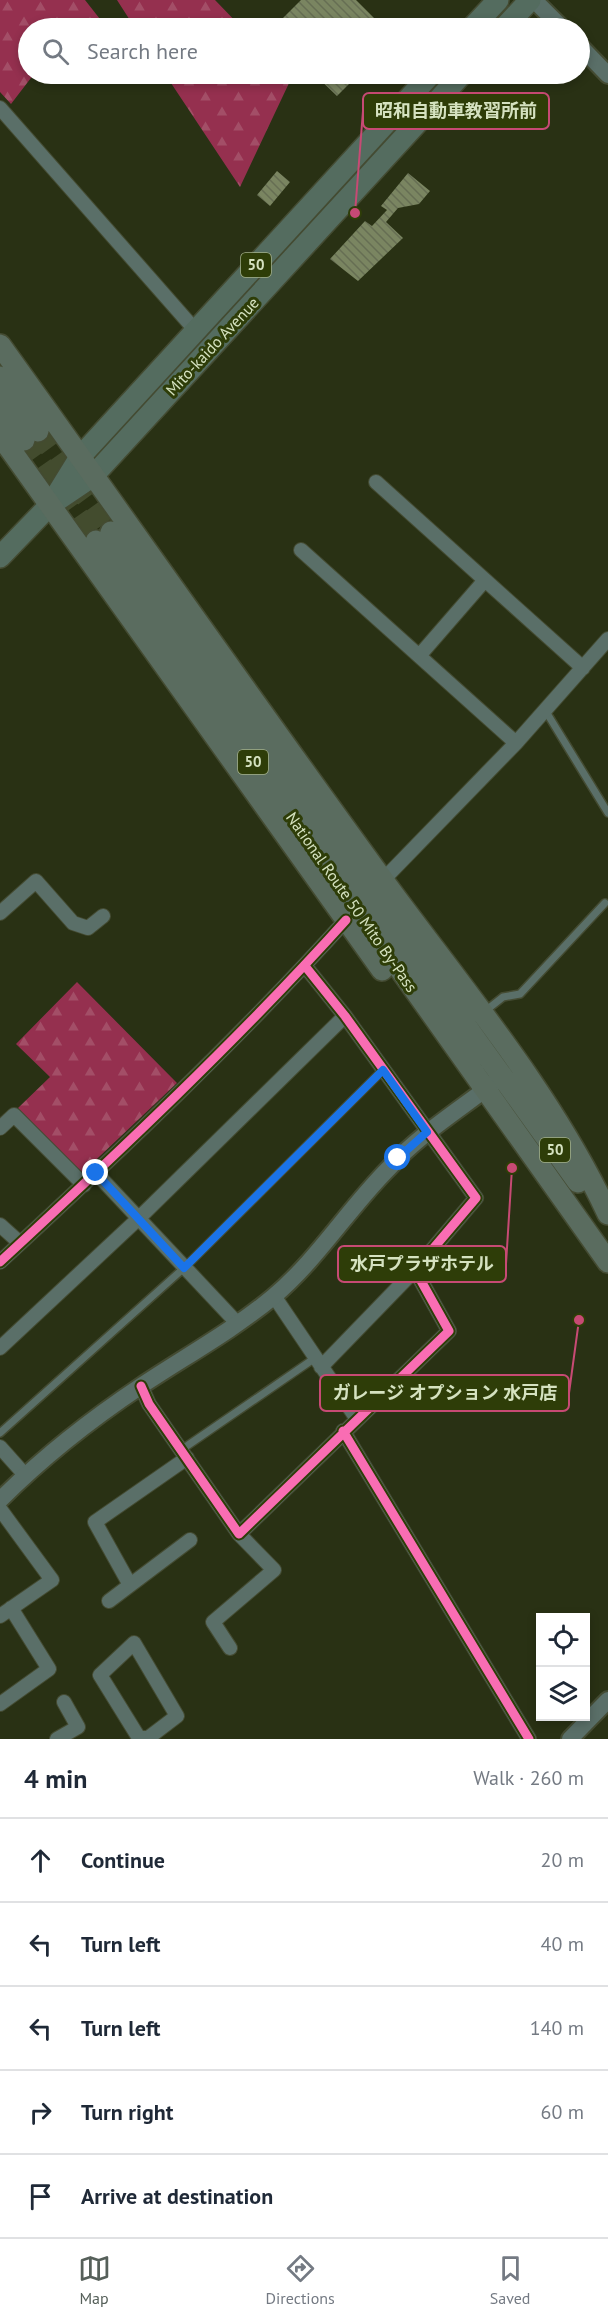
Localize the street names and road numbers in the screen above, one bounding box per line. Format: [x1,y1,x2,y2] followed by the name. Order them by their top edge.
[241,253,271,277] road number: 50
[161,293,263,399] street label: Mito-kaido Avenue
[238,750,268,774] road number: 50
[282,808,422,996] street label: National Route 50 Mito By-Pass
[540,1138,570,1162] road number: 50

